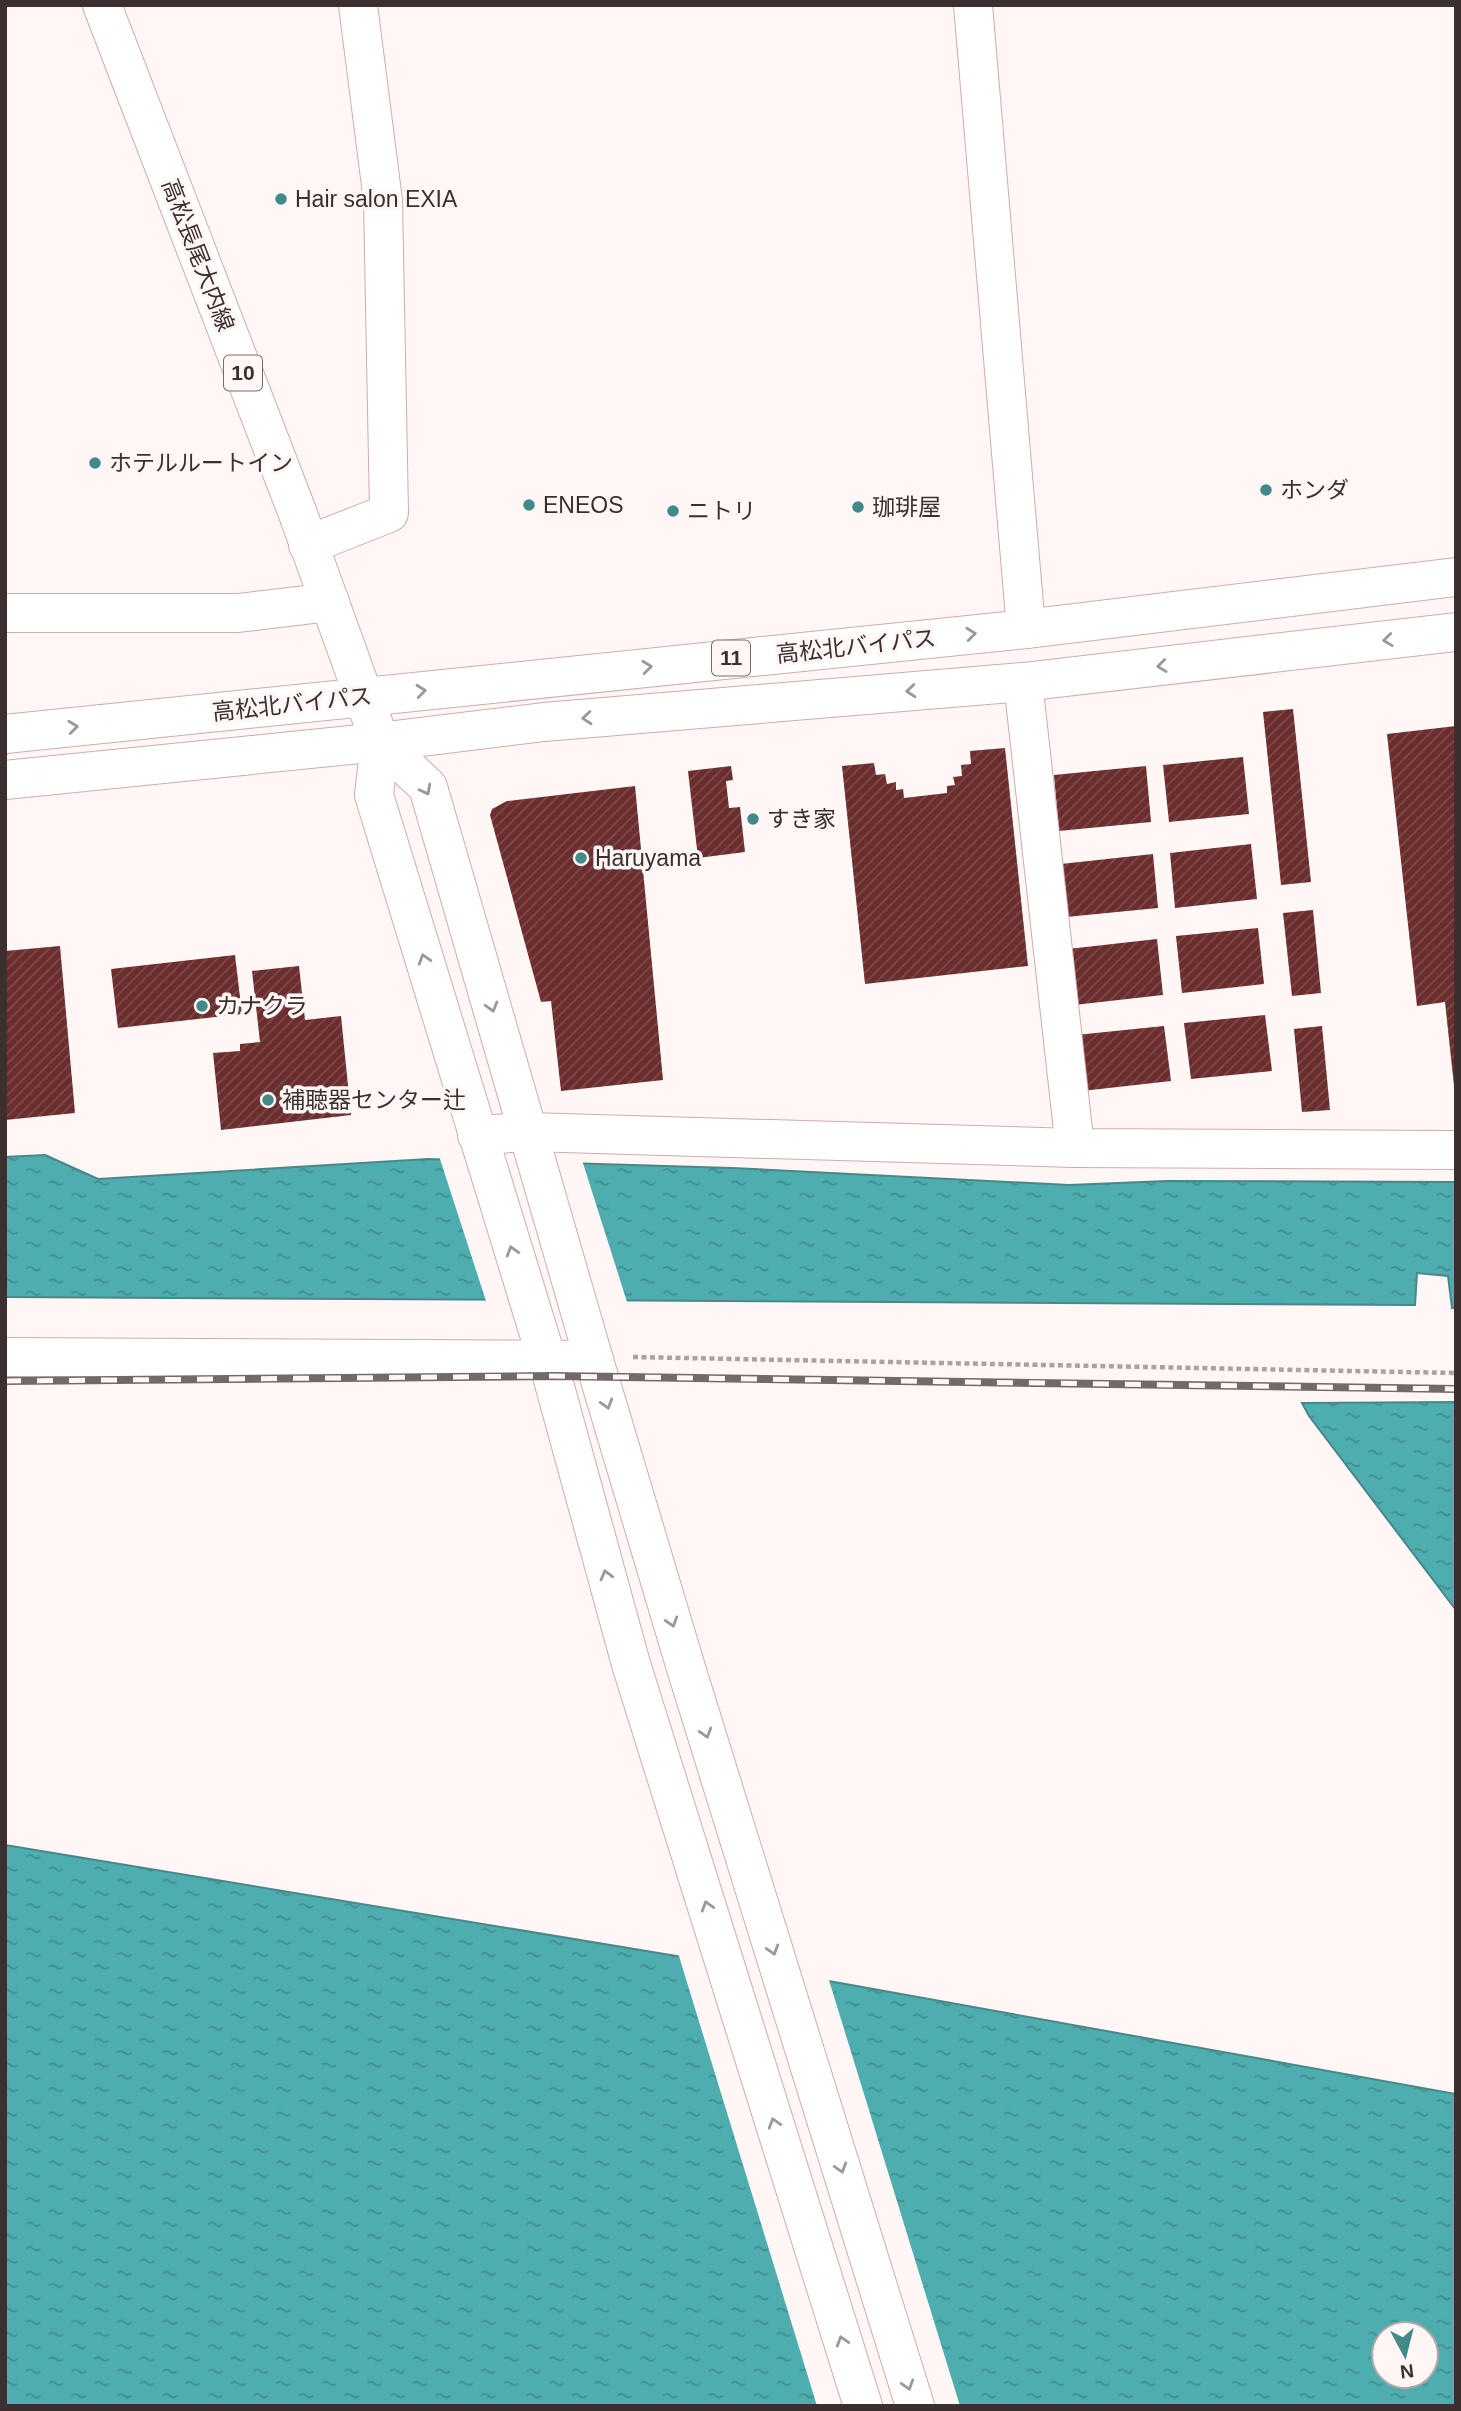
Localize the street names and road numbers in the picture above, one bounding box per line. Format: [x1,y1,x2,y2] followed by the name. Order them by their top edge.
[157,175,239,335] street label: 高松長尾大内線
[224,356,262,390] road number: 10
[775,625,937,667] street label: 高松北バイパス
[712,640,750,676] road number: 11
[211,683,373,725] street label: 高松北バイパス

